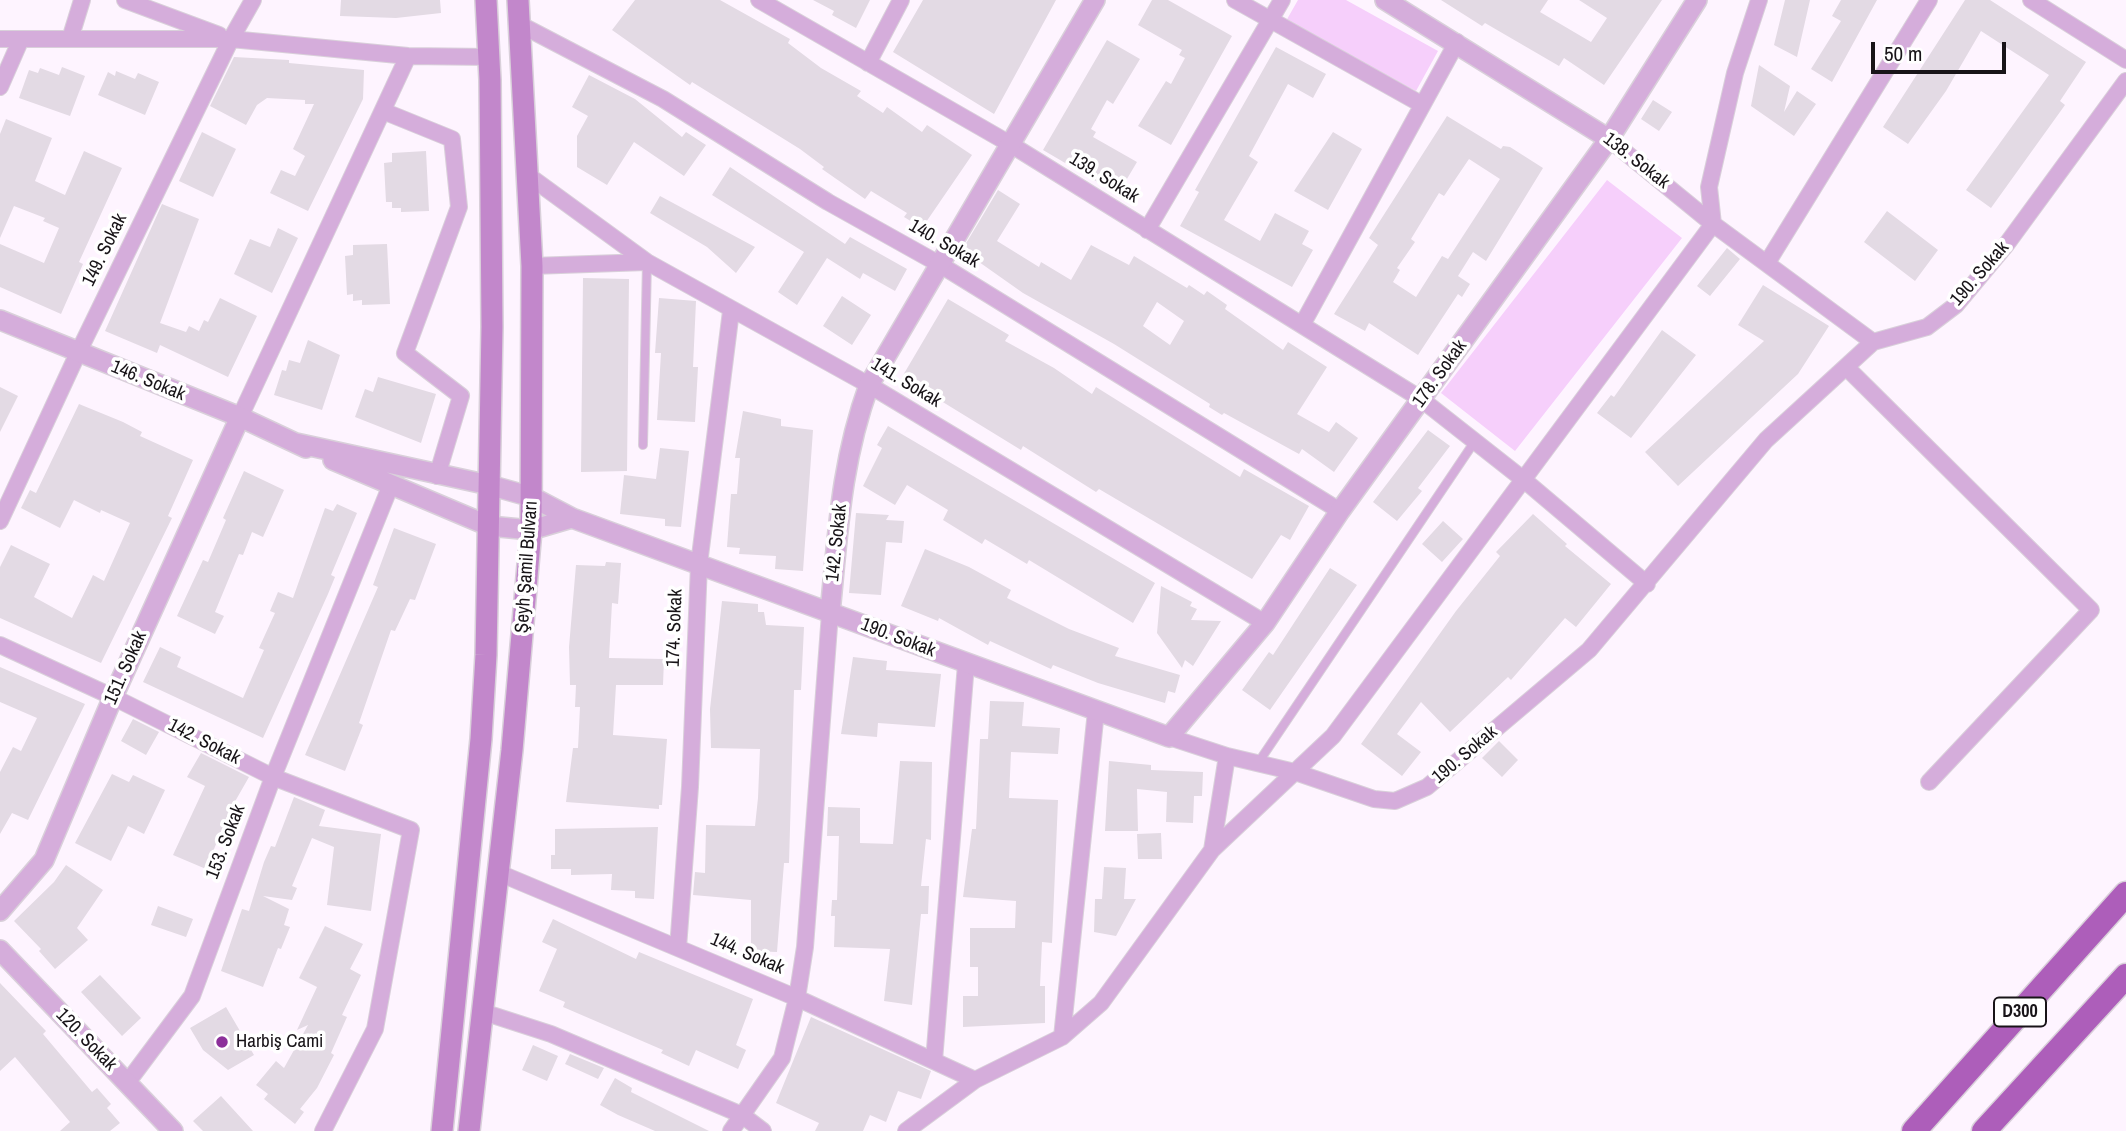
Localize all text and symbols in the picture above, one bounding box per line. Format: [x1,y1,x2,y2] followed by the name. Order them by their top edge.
[1874,28,2009,72] scale bar
[1884,39,1922,68] text: 50 m
[1598,128,1674,194] street label: 138. Sokak
[1065,148,1143,208] street label: 139. Sokak
[78,210,132,290] street label: 149. Sokak
[905,215,983,273] street label: 140. Sokak
[1946,237,2014,311] street label: 190. Sokak
[1408,336,1472,412] street label: 178. Sokak
[867,353,945,413] street label: 141. Sokak
[108,356,188,406] street label: 146. Sokak
[511,500,543,634] street label: Şeyh Şamil Bulvarı
[822,503,852,583] street label: 142. Sokak
[662,589,688,667] street label: 174. Sokak
[858,613,938,663] street label: 190. Sokak
[100,628,152,708] street label: 151. Sokak
[164,714,244,770] street label: 142. Sokak
[1428,721,1502,789] street label: 190. Sokak
[201,802,251,882] street label: 153. Sokak
[707,928,787,980] street label: 144. Sokak
[1994,998,2046,1027] road number: D300
[51,1004,121,1076] street label: 120. Sokak
[236,1031,323,1053] place label: Harbiş Cami
[214,1034,230,1050] marker: Harbiş Cami

